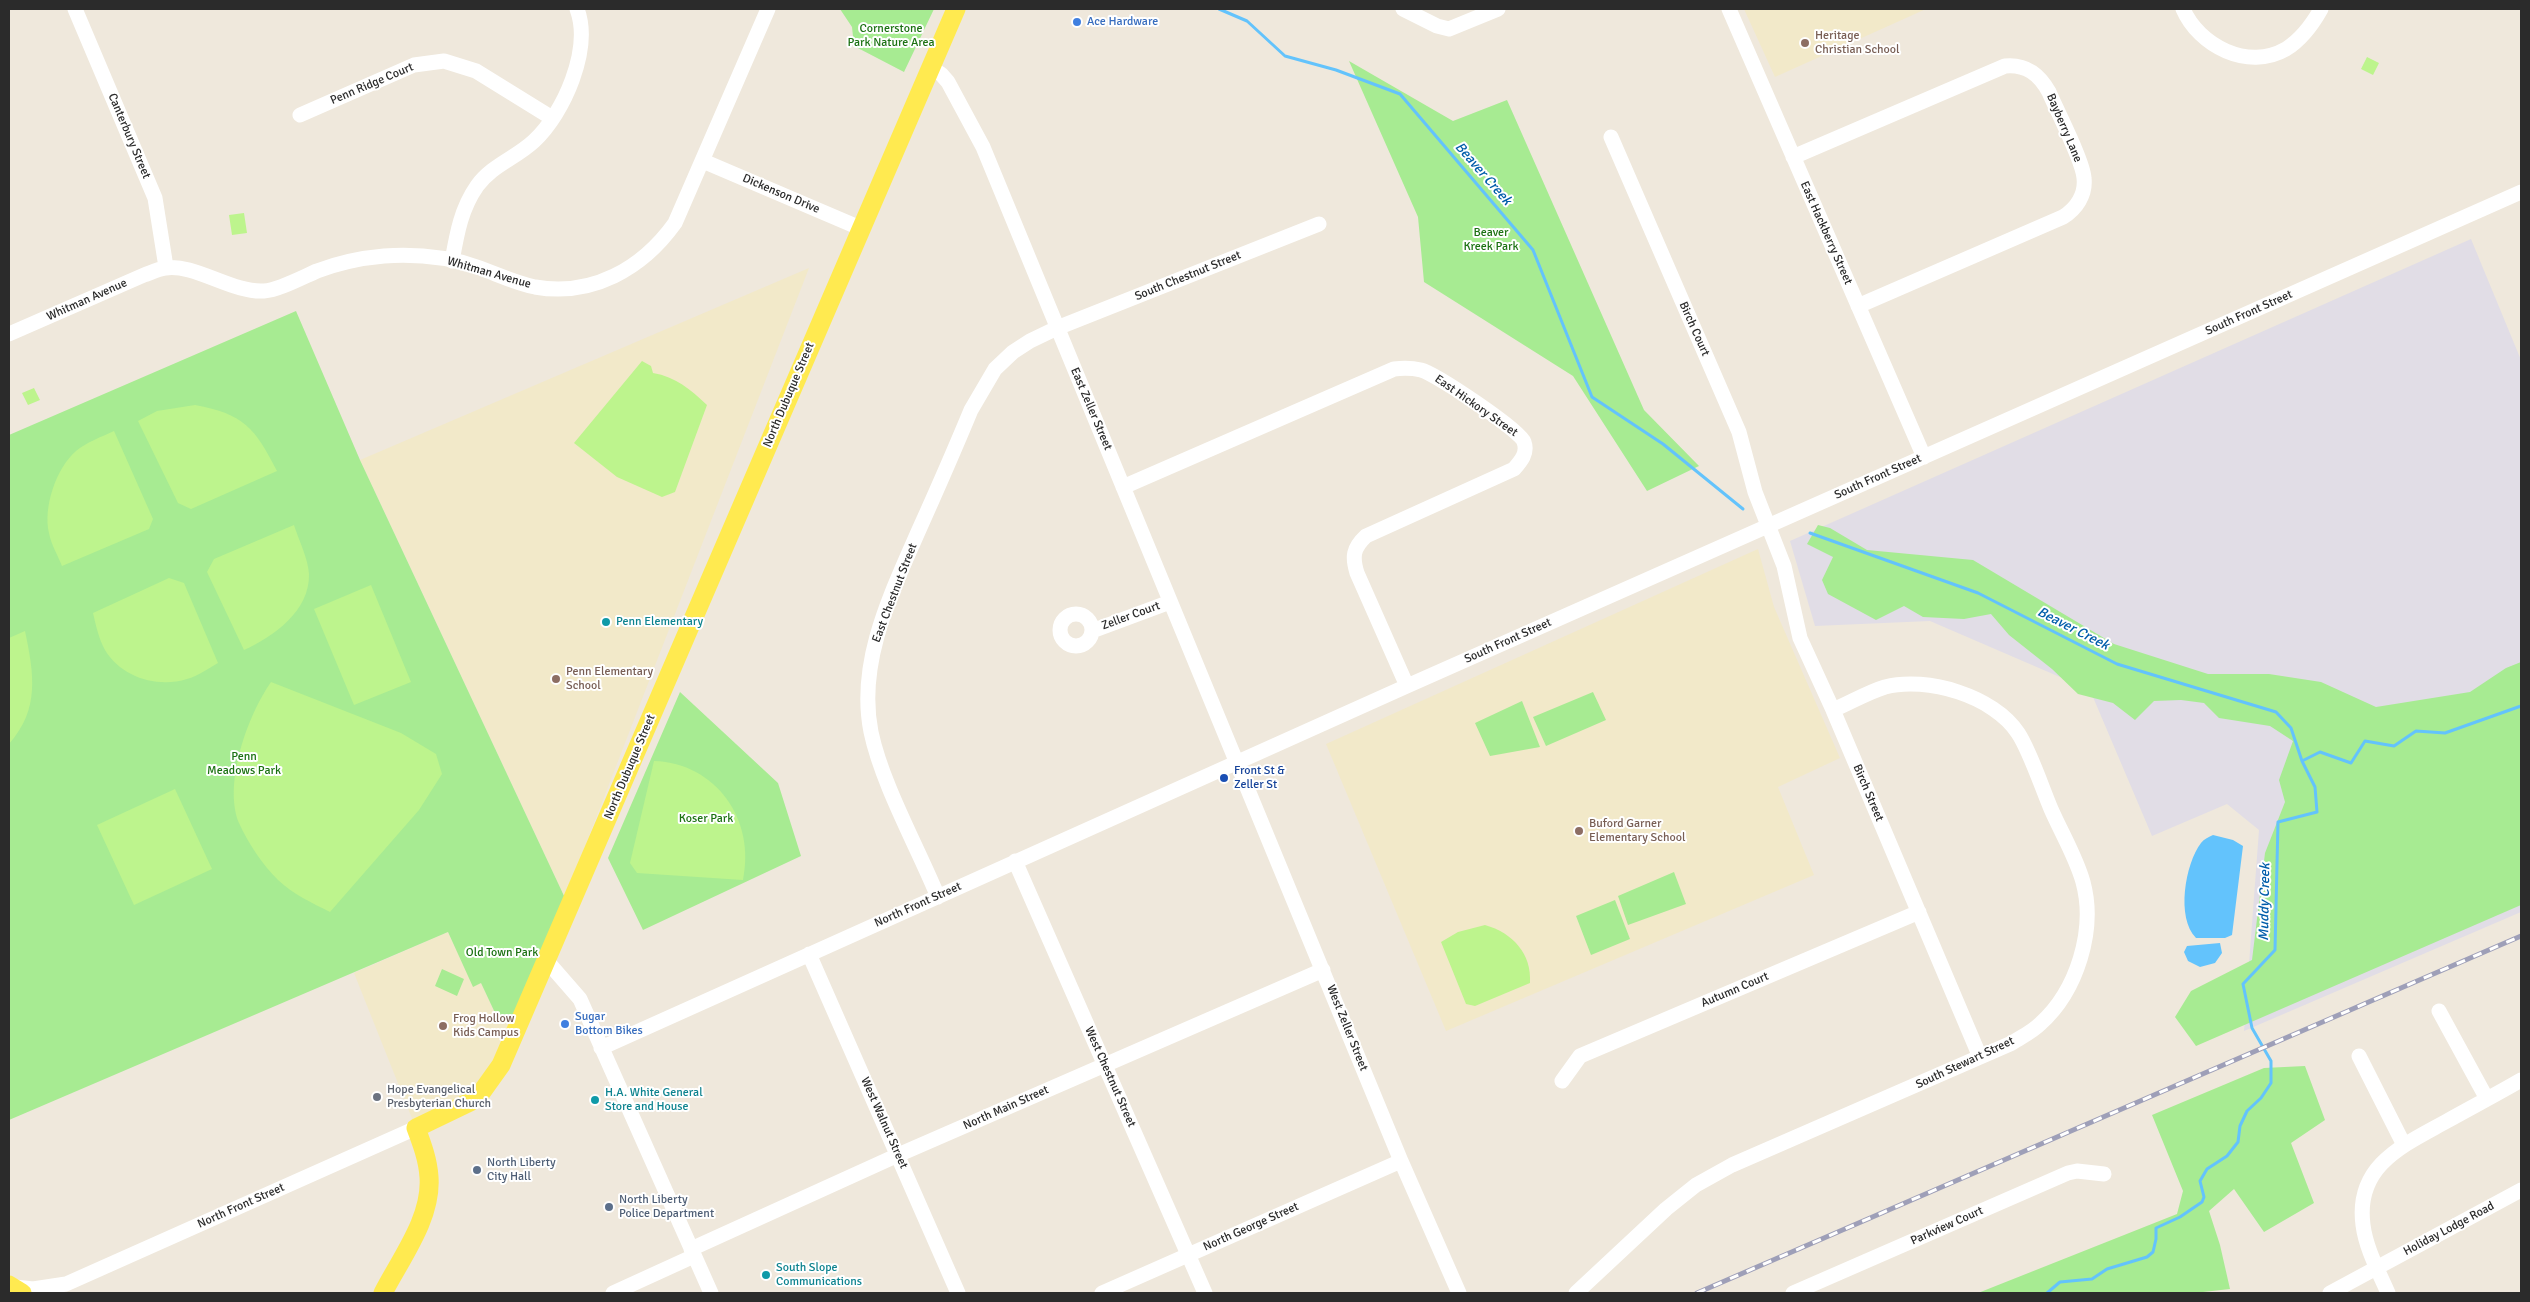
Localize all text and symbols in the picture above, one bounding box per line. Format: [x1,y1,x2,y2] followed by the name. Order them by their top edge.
[1087,15,1158,29] place label: Ace Hardware
[1071,16,1083,28] marker: Ace Hardware
[847,22,935,50] park label: Cornerstone Park Nature Area
[1815,29,1900,57] place label: Heritage Christian School
[1799,37,1811,49] marker: Heritage Christian School
[328,60,416,108] street label: Penn Ridge Court
[105,91,153,181] street label: Canterbury Street
[2043,91,2085,165] street label: Bayberry Lane
[1451,139,1515,209] water label: Beaver Creek
[740,171,822,217] street label: Dickenson Drive
[1797,179,1855,287] street label: East Hackberry Street
[1463,226,1519,254] park label: Beaver Kreek Park
[1133,248,1243,304] street label: South Chestnut Street
[445,254,533,292] street label: Whitman Avenue
[45,276,129,324] street label: Whitman Avenue
[2203,287,2295,339] street label: South Front Street
[1676,299,1712,359] street label: Birch Court
[760,340,818,450] street label: North Dubuque Street
[1067,365,1115,453] street label: East Zeller Street
[1432,372,1520,440] street label: East Hickory Street
[1832,451,1924,503] street label: South Front Street
[869,541,921,645] street label: East Chestnut Street
[1100,599,1162,633] street label: Zeller Court
[2034,604,2112,654] water label: Beaver Creek
[616,615,703,629] place label: Penn Elementary
[1462,615,1554,667] street label: South Front Street
[600,616,612,628] marker: Penn Elementary
[566,665,653,693] place label: Penn Elementary School
[550,673,562,685] marker: Penn Elementary School
[601,712,659,822] street label: North Dubuque Street
[207,750,281,778] park label: Penn Meadows Park
[1849,762,1887,824] street label: Birch Street
[1234,764,1285,792] place label: Front St & Zeller St
[1218,772,1230,784] marker: Front St & Zeller St
[679,812,733,826] park label: Koser Park
[1589,817,1685,845] place label: Buford Garner Elementary School
[1573,825,1585,837] marker: Buford Garner Elementary School
[2256,863,2274,941] water label: Muddy Creek
[872,879,964,931] street label: North Front Street
[466,946,538,960] park label: Old Town Park
[1699,969,1771,1011] street label: Autumn Court
[1323,983,1371,1073] street label: West Zeller Street
[575,1010,643,1038] place label: Sugar Bottom Bikes
[453,1012,519,1040] place label: Frog Hollow Kids Campus
[559,1018,571,1030] marker: Sugar Bottom Bikes
[437,1020,449,1032] marker: Frog Hollow Kids Campus
[1081,1025,1139,1129] street label: West Chestnut Street
[1914,1034,2016,1092] street label: South Stewart Street
[857,1075,911,1171] street label: West Walnut Street
[387,1083,491,1111] place label: Hope Evangelical Presbyterian Church
[961,1083,1051,1133] street label: North Main Street
[605,1086,703,1114] place label: H.A. White General Store and House
[371,1091,383,1103] marker: Hope Evangelical Presbyterian Church
[589,1094,601,1106] marker: H.A. White General Store and House
[487,1156,556,1184] place label: North Liberty City Hall
[471,1164,483,1176] marker: North Liberty City Hall
[195,1180,287,1232] street label: North Front Street
[619,1193,714,1221] place label: North Liberty Police Department
[1201,1199,1301,1255] street label: North George Street
[2401,1199,2497,1259] street label: Holiday Lodge Road
[603,1201,615,1213] marker: North Liberty Police Department
[1909,1204,1985,1248] street label: Parkview Court
[776,1261,862,1289] place label: South Slope Communications
[760,1269,772,1281] marker: South Slope Communications

